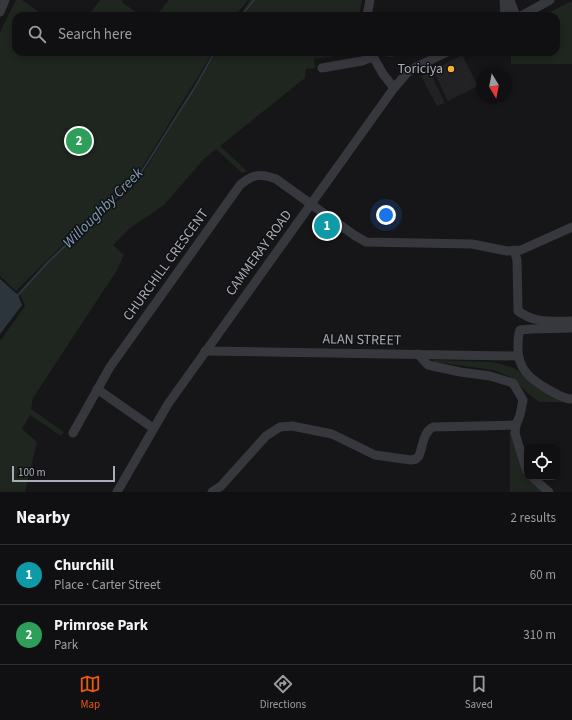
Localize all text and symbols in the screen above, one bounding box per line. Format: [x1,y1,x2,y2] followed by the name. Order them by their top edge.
[12,12,560,56] search box
[26,23,48,45] icon: search
[58,24,132,45] text: Search here
[397,59,443,79] place label: Toriciya
[446,64,456,74] marker: Toriciya
[476,68,512,104] north arrow
[66,126,92,156] pin: 2
[58,162,149,253] water label: Willoughby Creek
[119,204,214,325] street label: CHURCHILL CRESCENT
[376,205,396,225] your location
[221,206,297,300] street label: CAMMERAY ROAD
[314,211,340,241] pin: 1
[322,329,402,351] street label: ALAN STREET
[524,444,560,480] map controls
[524,444,560,480] button: locate
[12,464,115,483] scale bar
[18,465,46,480] text: 100 m
[16,506,70,530] text: Nearby
[511,509,556,527] text: 2 results
[54,555,114,576] text: Churchill
[26,566,32,584] text: 1
[530,566,556,584] text: 60 m
[54,576,161,594] text: Place · Carter Street
[54,615,148,636] text: Primrose Park
[26,626,32,644] text: 2
[523,626,556,644] text: 310 m
[54,636,78,654] text: Park
[79,673,101,712] tab: Map
[260,673,306,712] tab: Directions
[465,673,493,712] tab: Saved

